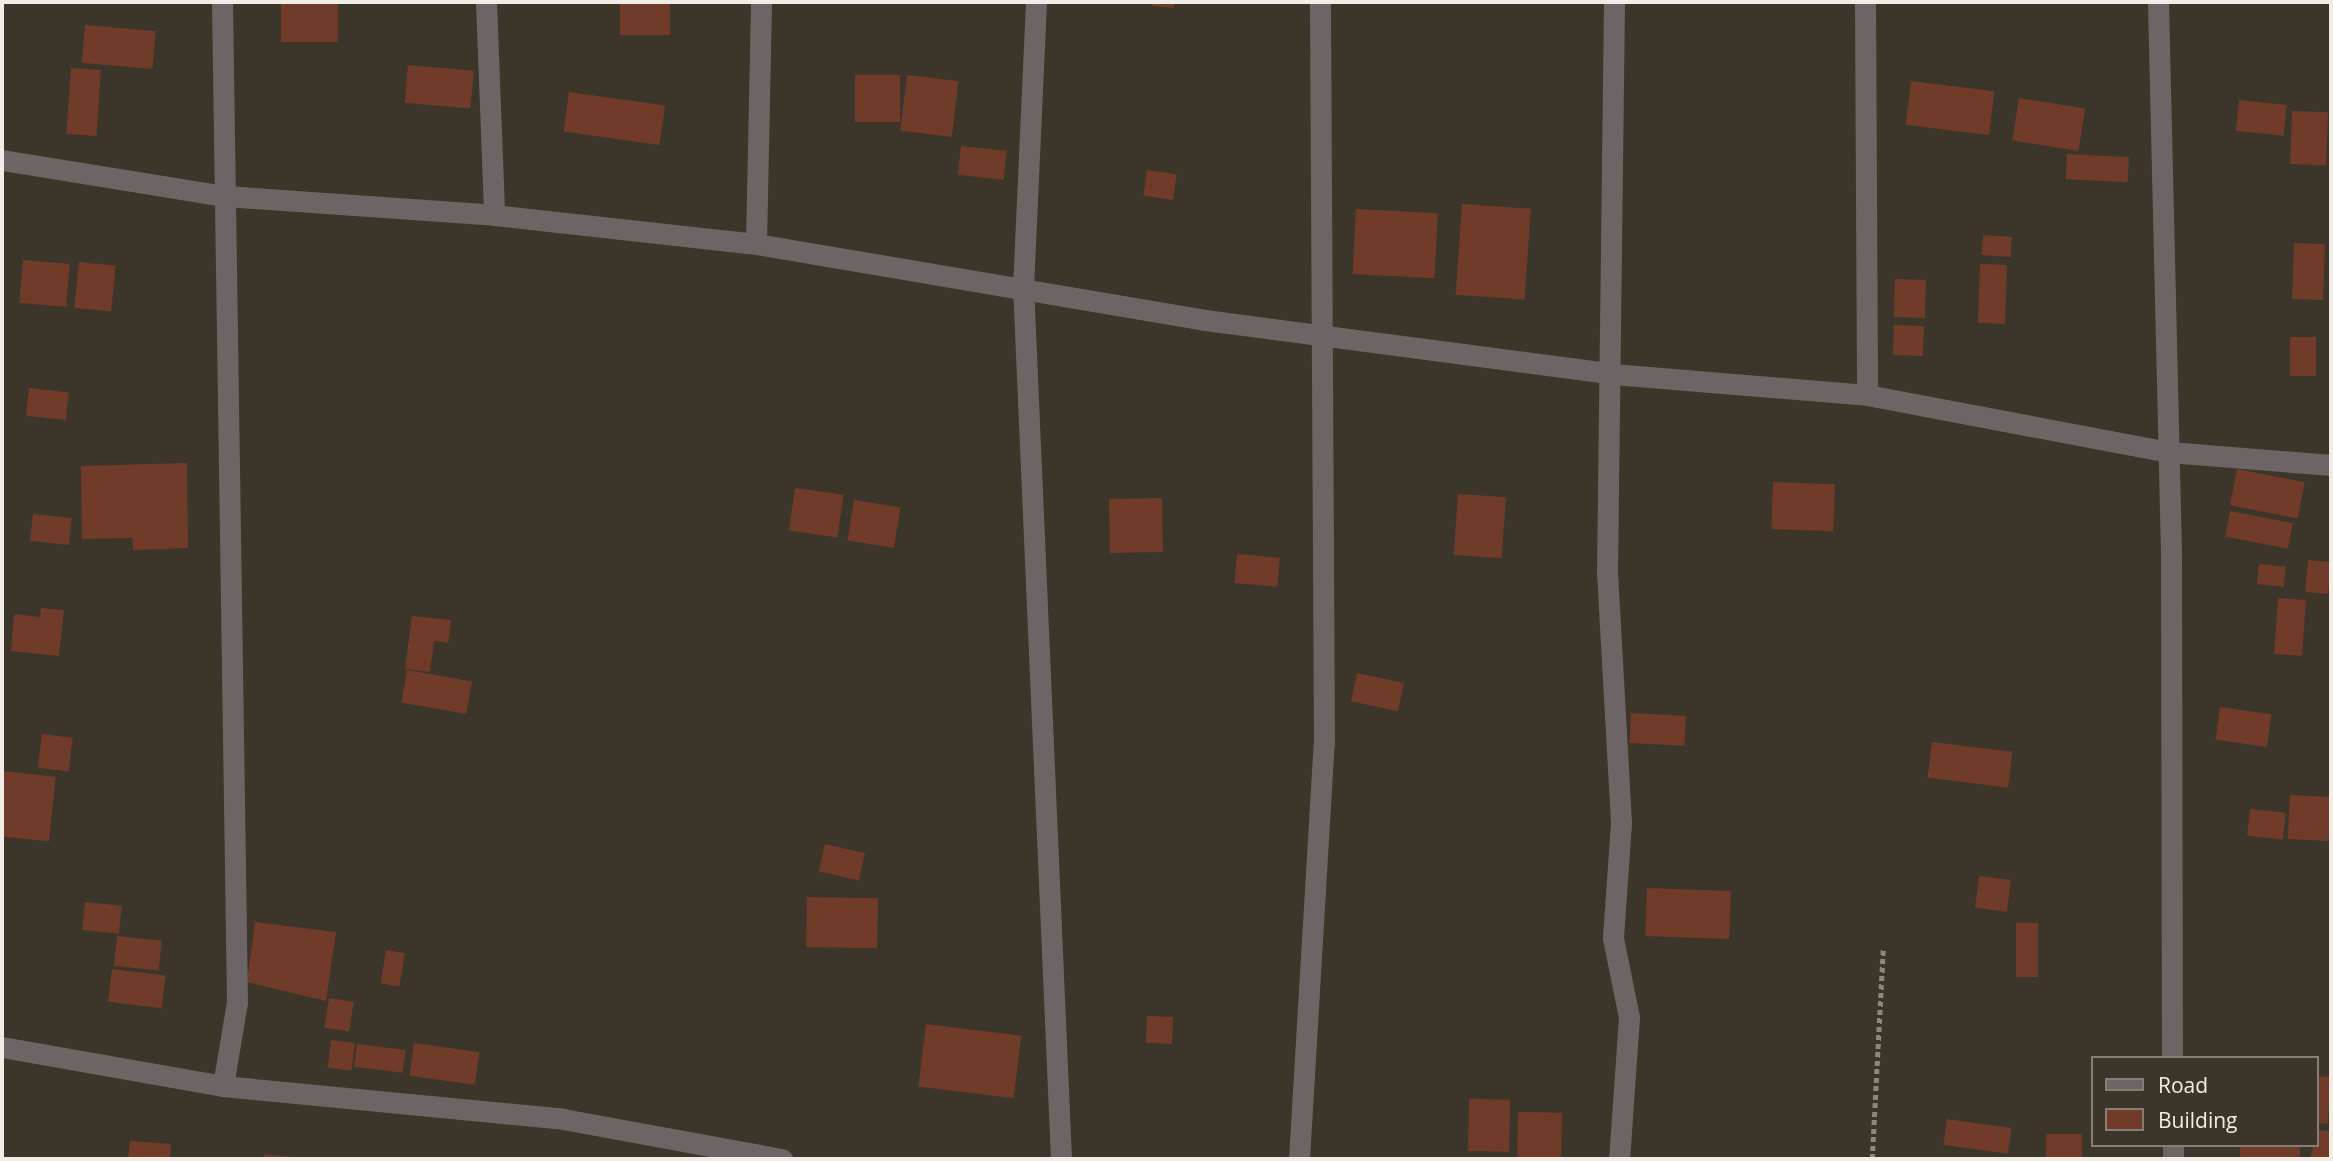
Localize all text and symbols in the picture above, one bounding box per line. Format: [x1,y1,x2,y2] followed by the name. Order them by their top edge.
[2092,1056,2319,1147] legend
[2158,1071,2208,1099] text: Road
[2158,1106,2237,1134] text: Building

